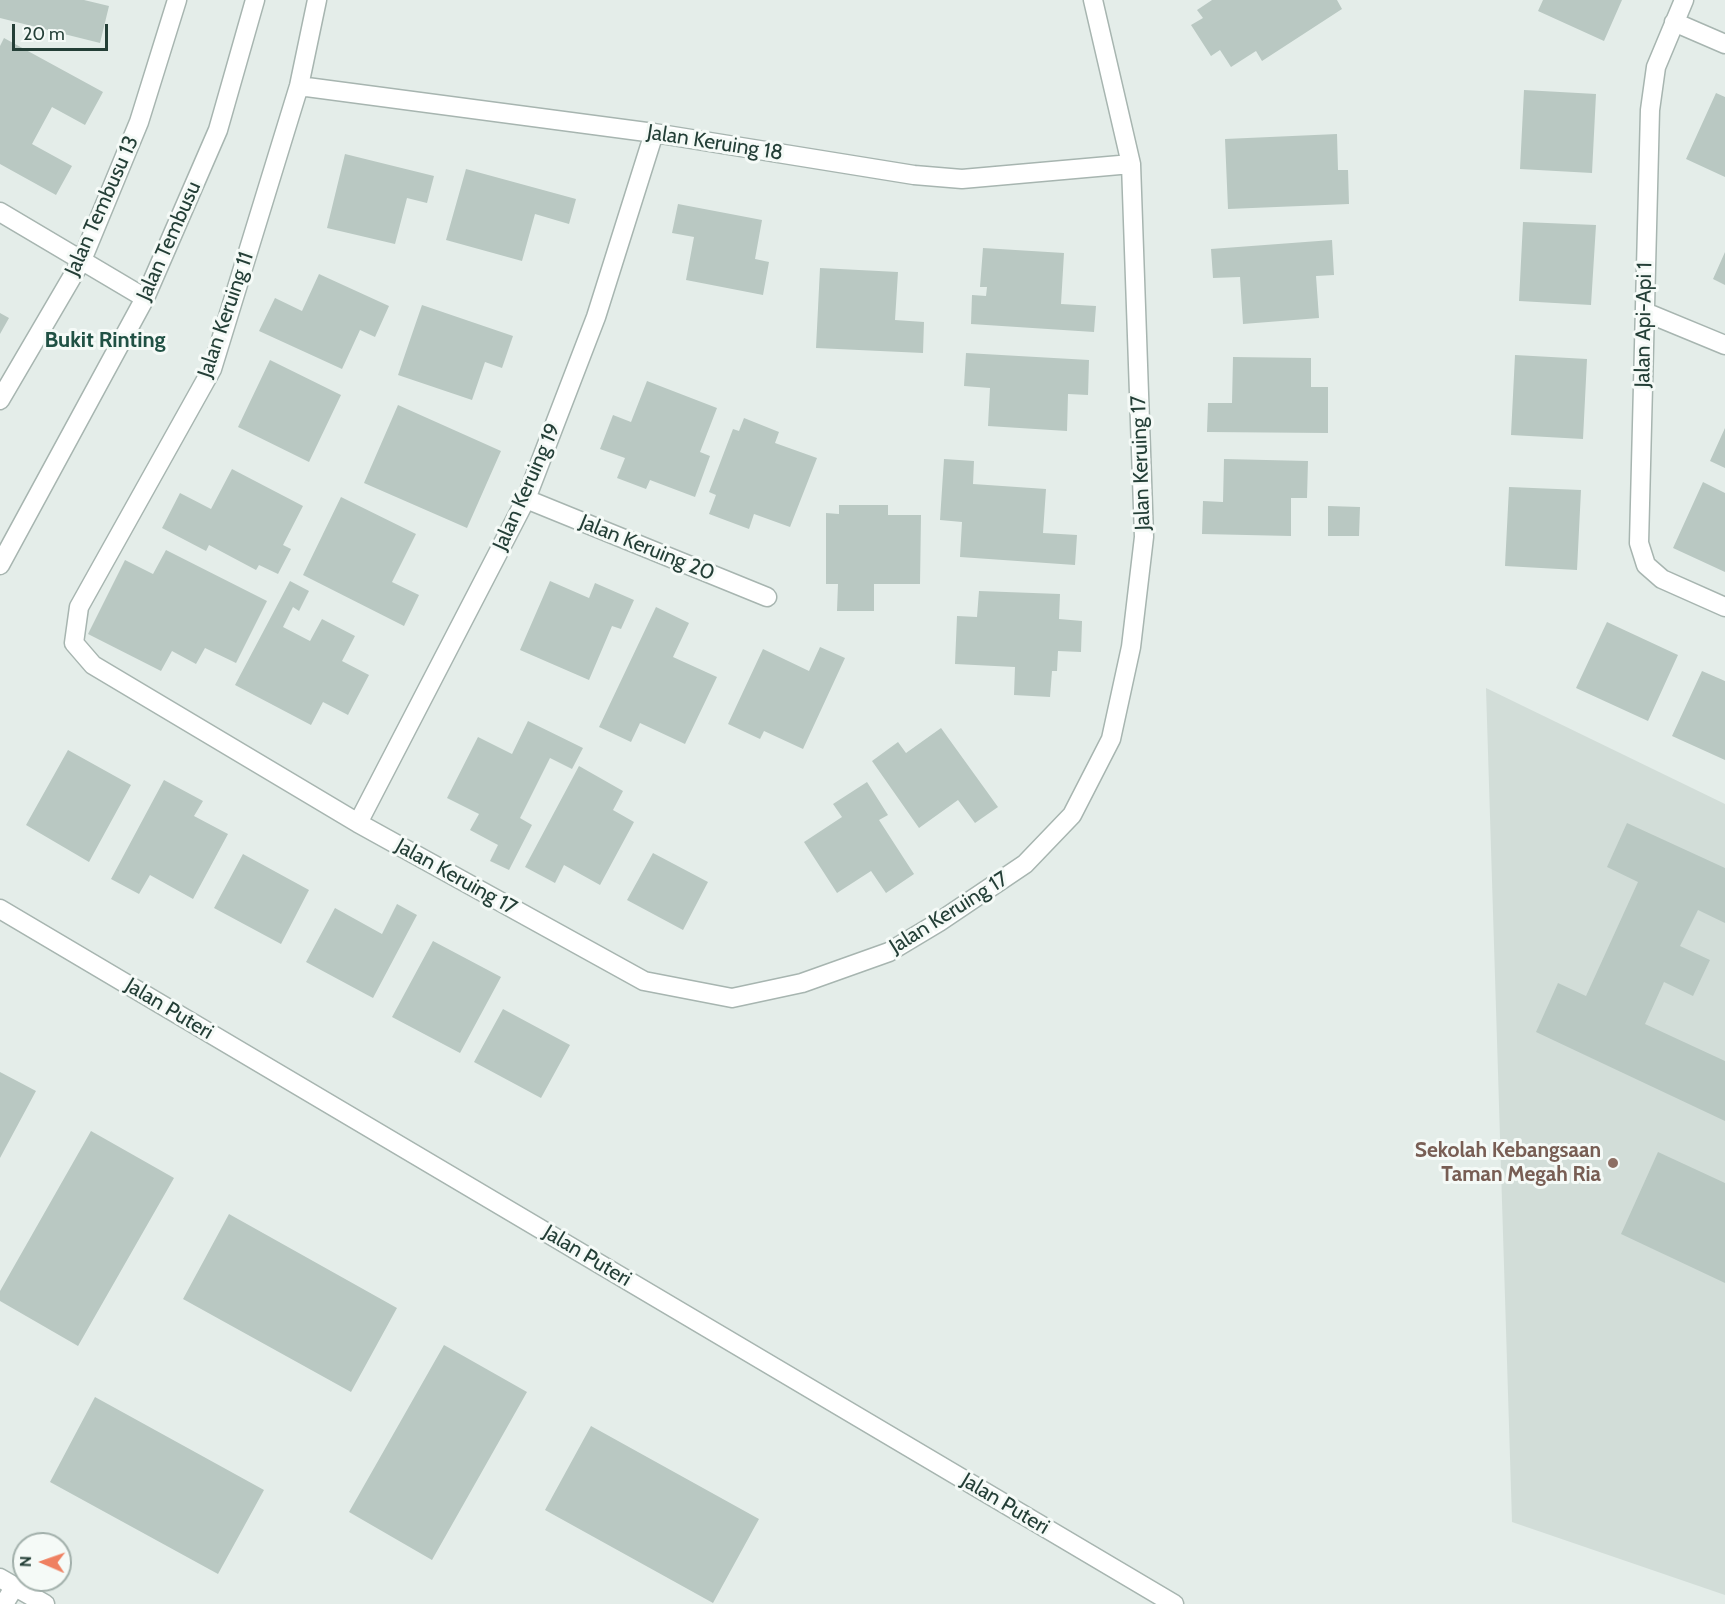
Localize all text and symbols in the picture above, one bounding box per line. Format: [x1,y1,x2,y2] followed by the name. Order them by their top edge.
[15,12,111,50] scale bar
[23,23,65,45] text: 20 m
[645,120,785,166] street label: Jalan Keruing 18
[60,132,144,280] street label: Jalan Tembusu 13
[132,178,206,304] street label: Jalan Tembusu
[193,249,259,381] street label: Jalan Keruing 11
[1630,262,1658,388] street label: Jalan Api-Api 1
[44,328,166,354] district label: Bukit Rinting
[1126,395,1156,531] street label: Jalan Keruing 17
[488,420,566,554] street label: Jalan Keruing 19
[576,509,718,587] street label: Jalan Keruing 20
[391,833,521,921] street label: Jalan Keruing 17
[885,867,1013,959] street label: Jalan Keruing 17
[120,973,218,1045] street label: Jalan Puteri
[1415,1138,1601,1188] place label: Sekolah Kebangsaan Taman Megah Ria
[1606,1156,1620,1170] marker: Sekolah Kebangsaan Taman Megah Ria
[538,1220,636,1292] street label: Jalan Puteri
[956,1468,1054,1540] street label: Jalan Puteri
[12,1532,72,1592] north arrow
[16,1555,35,1567] text: N

